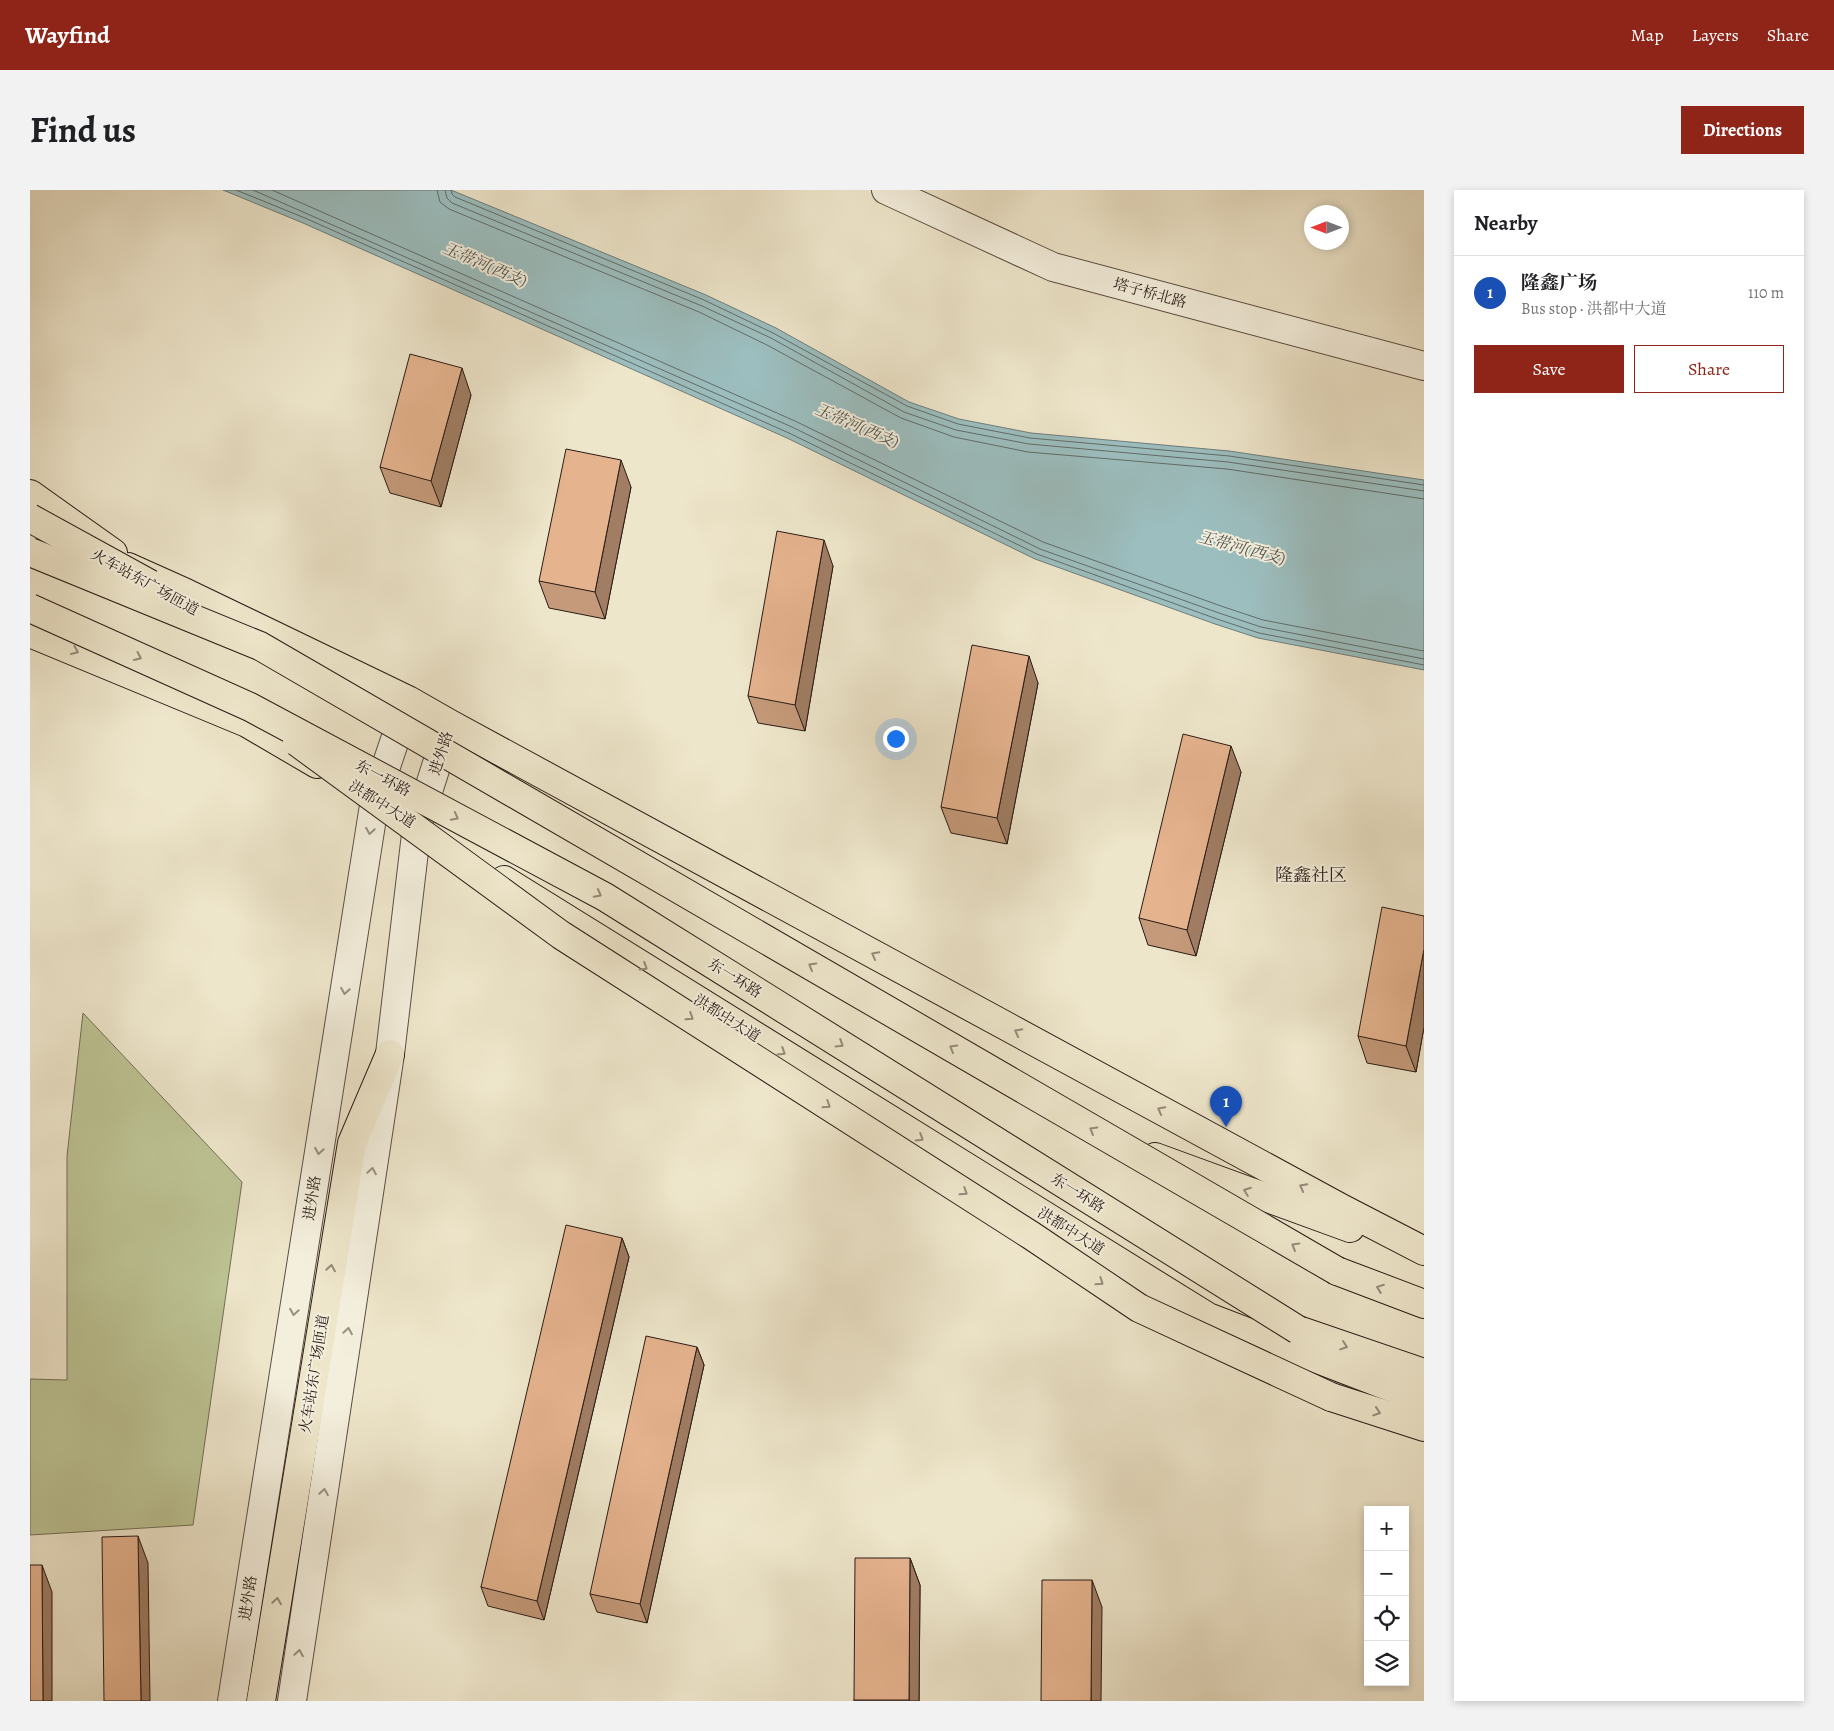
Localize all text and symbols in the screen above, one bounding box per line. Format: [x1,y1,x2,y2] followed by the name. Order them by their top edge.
[25,19,110,51] text: Wayfind
[1631,23,1664,47] text: Map
[1692,23,1739,47] text: Layers
[1767,23,1809,47] text: Share
[30,106,136,154] text: Find us
[1681,106,1804,154] button: Directions
[1304,205,1349,250] north arrow
[1474,209,1537,237] text: Nearby
[439,237,531,293] water label: 玉带河(西支)
[1521,270,1597,296] text: 隆鑫广场
[1111,274,1189,312] street label: 塔子桥北路
[1487,282,1493,304] text: 1
[1748,282,1784,304] text: 110 m
[1521,298,1666,320] text: Bus stop · 洪都中大道
[1474,345,1624,393] button: Save
[1634,345,1784,393] button: Share
[811,398,903,454] water label: 玉带河(西支)
[1196,526,1288,570] water label: 玉带河(西支)
[88,544,202,620] street label: 火车站东广场匝道
[70,645,79,656] one-way arrow
[133,650,142,661] one-way arrow
[883,726,909,752] your location
[425,729,457,777] street label: 进外路
[352,755,414,801] street label: 东一环路
[345,776,419,832] street label: 洪都中大道
[449,811,458,821] one-way arrow
[366,826,376,835] one-way arrow
[1275,863,1347,887] district label: 隆鑫社区
[593,888,602,898] one-way arrow
[871,951,880,961] one-way arrow
[704,954,766,1002] street label: 东一环路
[639,960,648,970] one-way arrow
[809,963,818,973] one-way arrow
[340,987,350,995] one-way arrow
[690,990,764,1046] street label: 洪都中大道
[684,1011,694,1020] one-way arrow
[1014,1028,1023,1038] one-way arrow
[835,1038,844,1048] one-way arrow
[949,1044,958,1054] one-way arrow
[777,1046,786,1056] one-way arrow
[1210,1086,1242,1127] pin: 1
[822,1098,831,1108] one-way arrow
[1157,1106,1166,1116] one-way arrow
[1090,1126,1099,1136] one-way arrow
[915,1132,924,1141] one-way arrow
[315,1147,325,1156] one-way arrow
[366,1166,377,1174] one-way arrow
[1047,1169,1109,1217] street label: 东一环路
[299,1174,325,1222] street label: 进外路
[1300,1183,1309,1193] one-way arrow
[958,1186,967,1196] one-way arrow
[1243,1187,1251,1197] one-way arrow
[1034,1203,1108,1259] street label: 洪都中大道
[1291,1243,1300,1253] one-way arrow
[326,1264,336,1272] one-way arrow
[1094,1275,1103,1285] one-way arrow
[1377,1283,1385,1293] one-way arrow
[289,1308,299,1316] one-way arrow
[295,1313,333,1435] street label: 火车站东广场匝道
[342,1327,353,1335] one-way arrow
[1340,1340,1348,1350] one-way arrow
[1372,1407,1381,1417] one-way arrow
[318,1488,328,1496] one-way arrow
[1364,1506,1409,1686] map controls
[1364,1506,1409,1551] button: +
[1364,1551,1409,1596] button: −
[235,1574,261,1622] street label: 进外路
[1364,1596,1409,1641] button: locate
[272,1597,282,1605] one-way arrow
[1364,1641,1409,1686] button: layers
[294,1648,304,1657] one-way arrow

